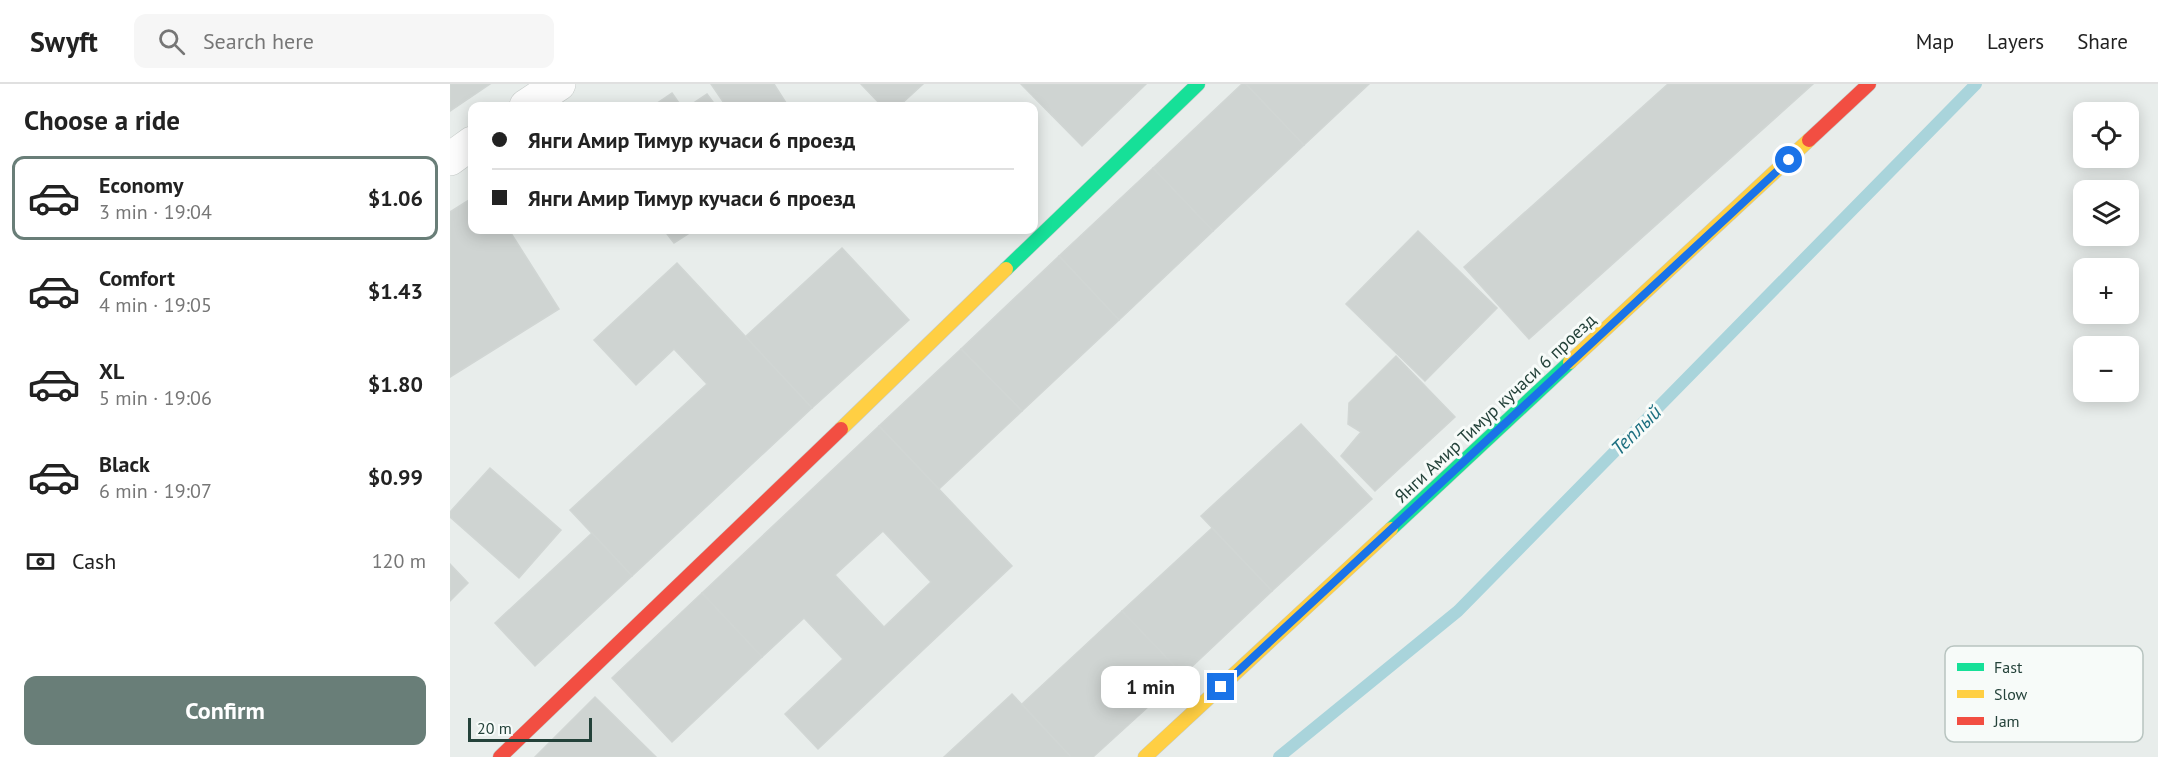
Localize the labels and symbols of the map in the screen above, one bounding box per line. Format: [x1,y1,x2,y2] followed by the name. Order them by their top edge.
[1775,146,1802,173] route start
[1390,308,1601,507] street label: Янги Амир Тимур кучаси 6 проезд
[1605,399,1667,461] water label: Теплый
[1945,646,2143,742] legend
[1994,657,2023,677] text: Fast
[1101,666,1200,708] callout: 1 min
[1207,673,1234,700] route end
[1994,684,2028,704] text: Slow
[1993,711,2020,731] text: Jam
[468,715,592,742] scale bar

